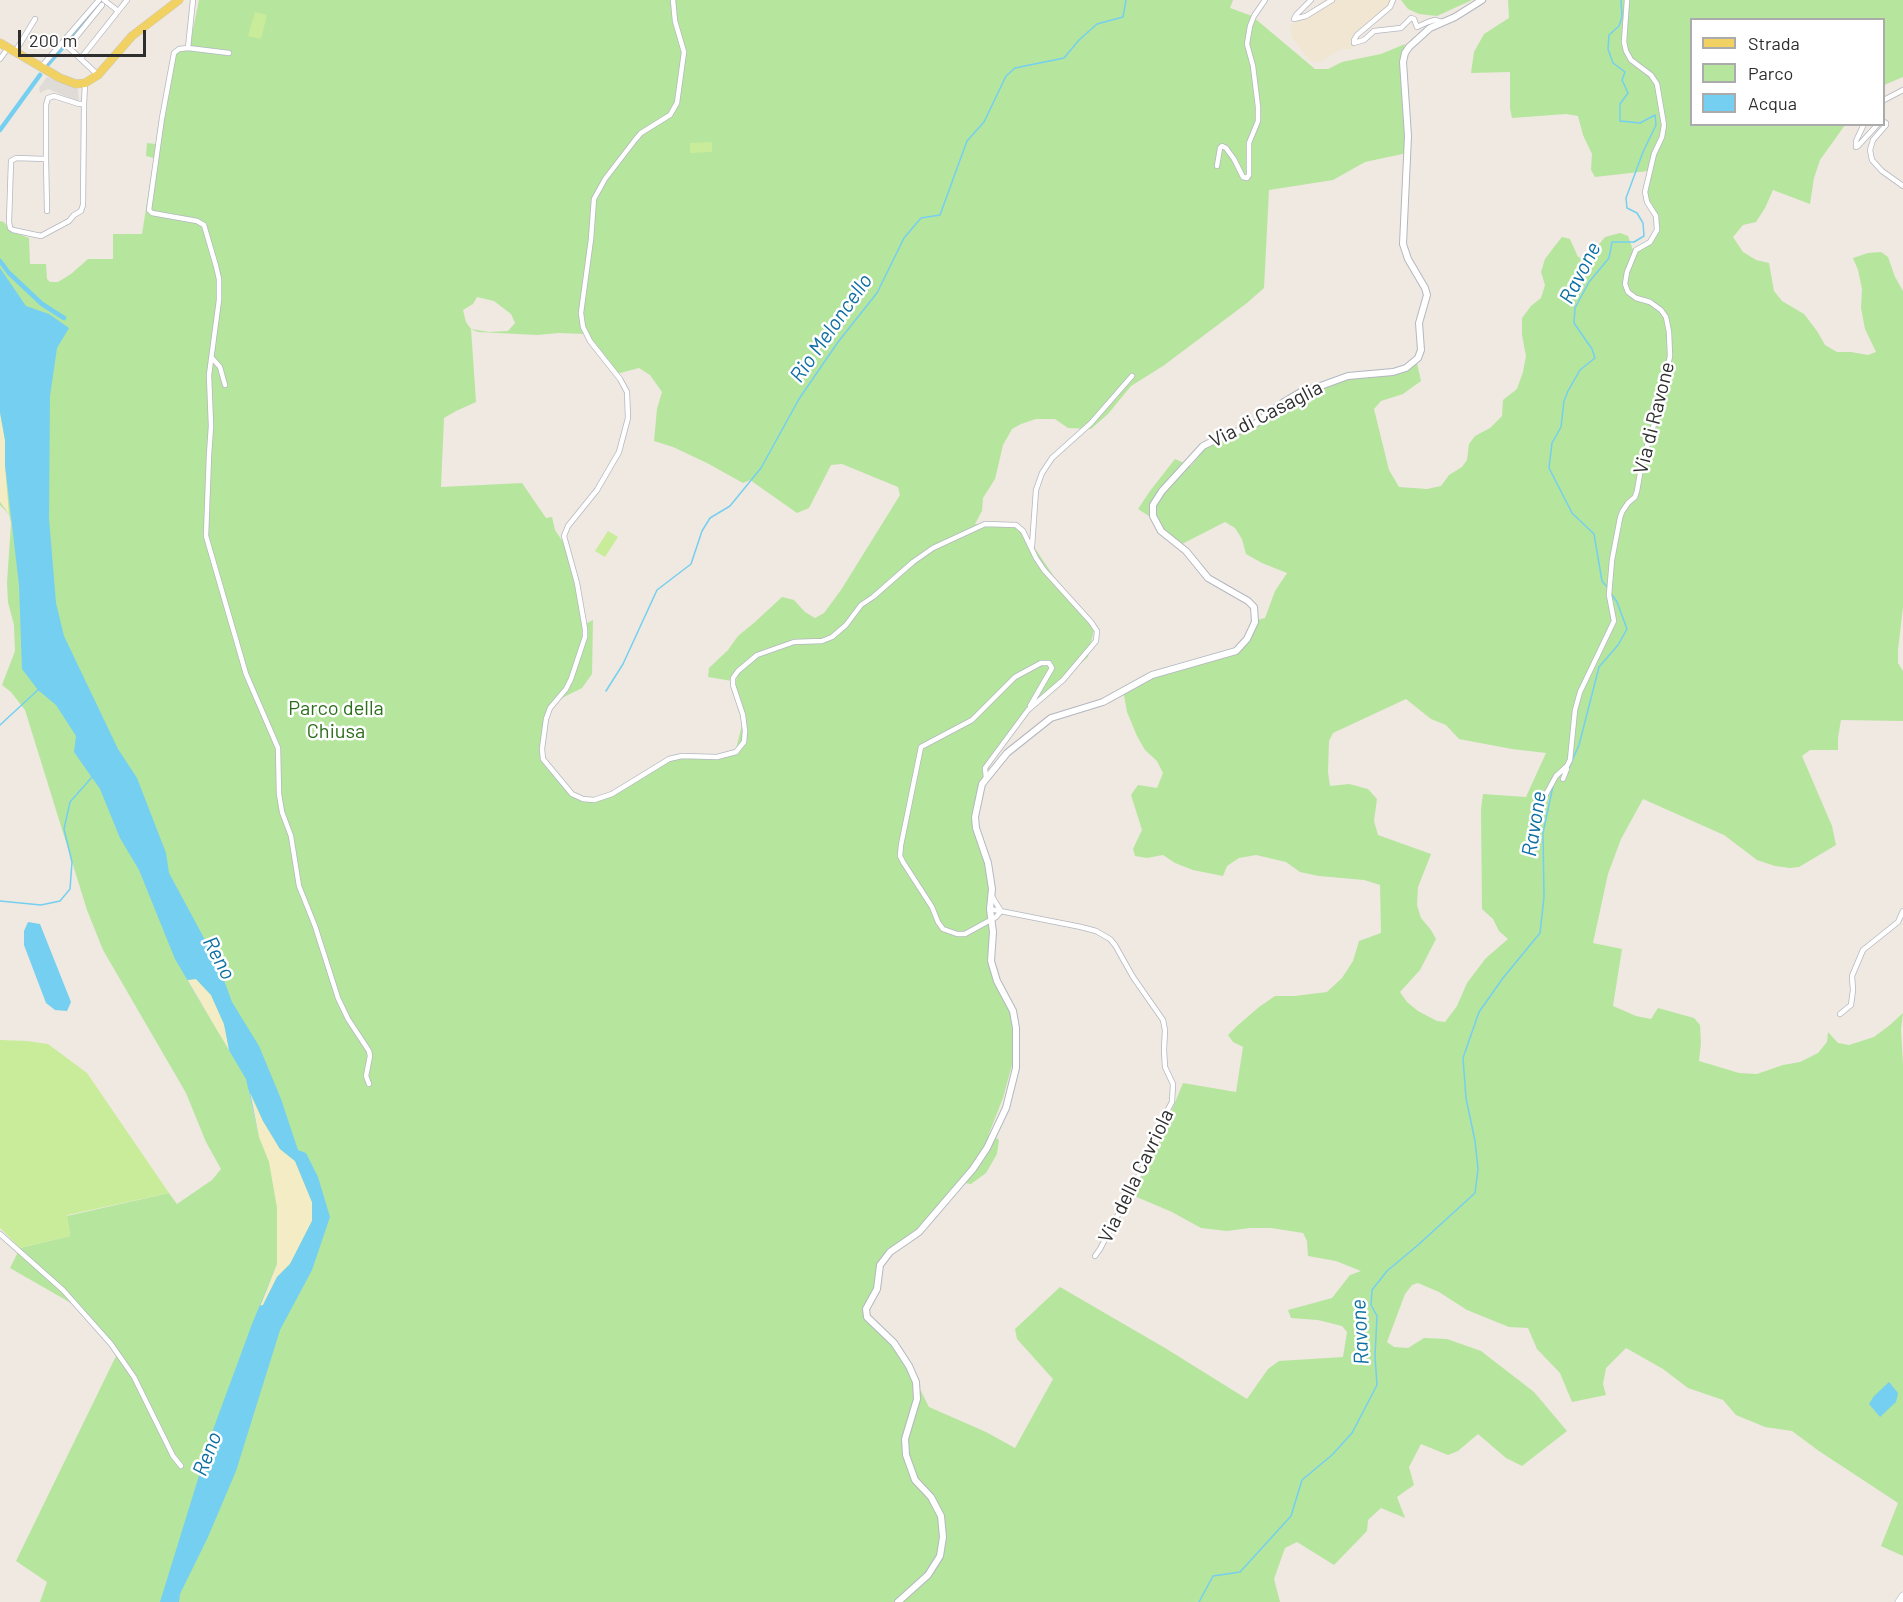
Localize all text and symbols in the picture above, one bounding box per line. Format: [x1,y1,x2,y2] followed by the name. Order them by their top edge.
[21,18,148,56] scale bar
[1690,18,1885,126] legend
[29,29,77,51] text: 200 m
[1748,32,1800,54] text: Strada
[1748,62,1793,84] text: Parco
[1748,92,1797,114] text: Acqua
[1554,238,1606,308] water label: Ravone
[784,269,878,387] water label: Rio Meloncello
[1628,359,1680,477] street label: Via di Ravone
[1205,375,1327,453] street label: Via di Casaglia
[288,696,384,743] park label: Parco della Chiusa
[1516,790,1552,858] water label: Ravone
[197,932,241,984] water label: Reno
[1093,1105,1179,1247] street label: Via della Cavriola
[1346,1299,1374,1365] water label: Ravone
[187,1428,227,1480] water label: Reno

